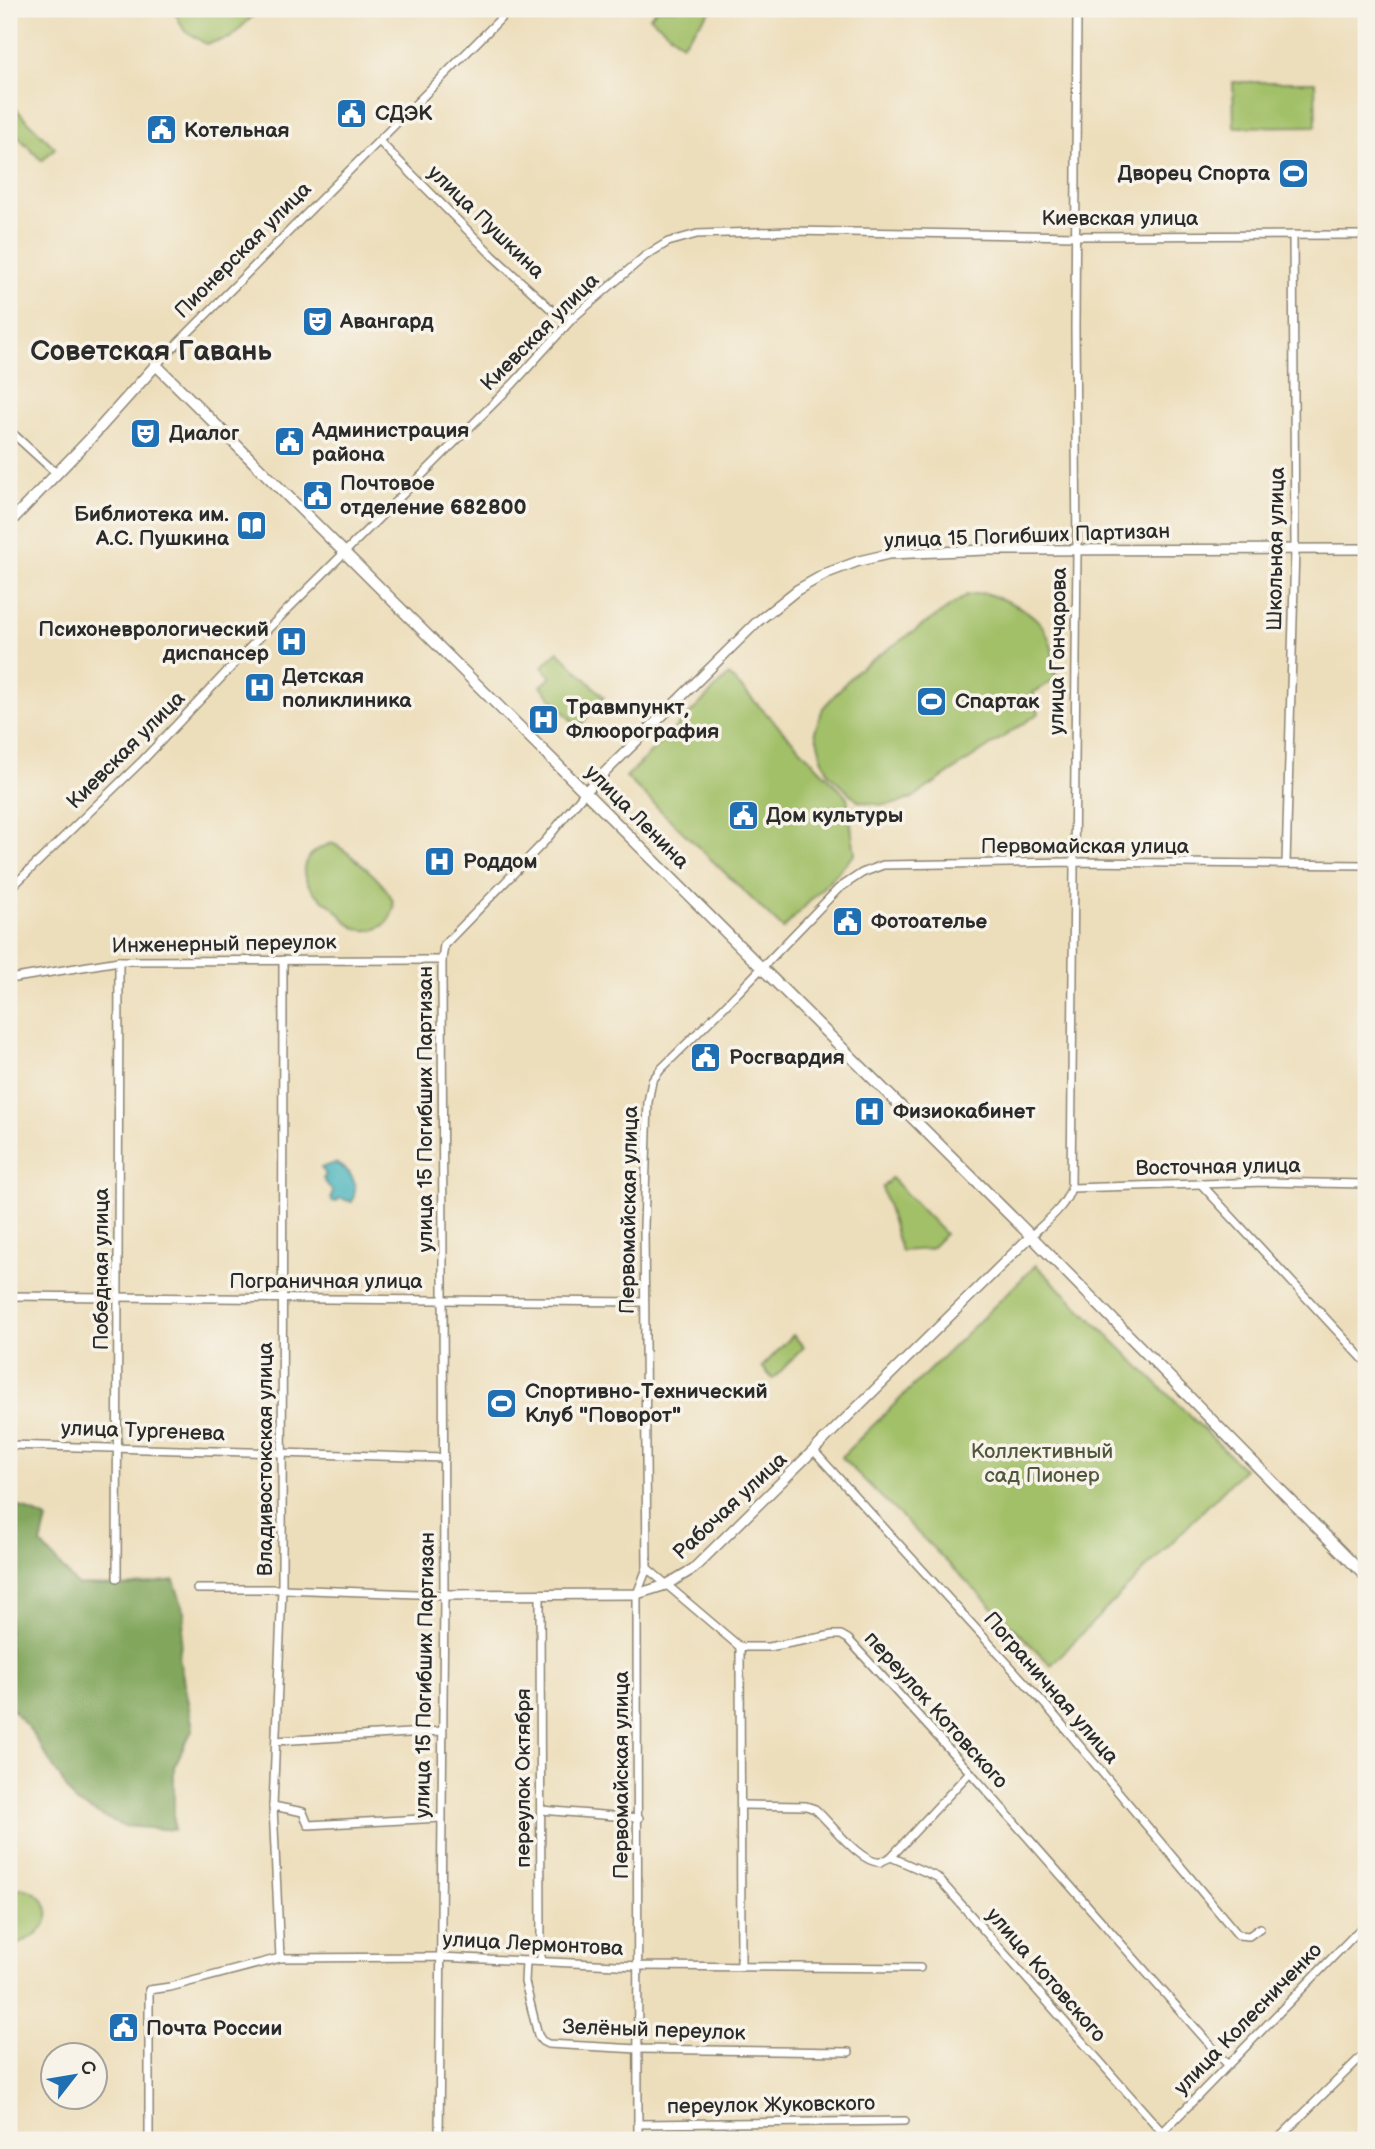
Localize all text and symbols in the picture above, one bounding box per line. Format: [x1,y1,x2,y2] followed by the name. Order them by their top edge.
[335,96,369,130] public building icon: СДЭК
[375,101,433,126] place label: СДЭК
[144,113,178,147] public building icon: Котельная
[184,118,290,143] place label: Котельная
[1276,156,1310,190] sports icon: Дворец Спорта
[422,160,550,284] street label: улица Пушкина
[1117,161,1271,186] place label: Дворец Спорта
[170,176,317,323] street label: Пионерская улица
[1042,206,1199,231] street label: Киевская улица
[476,267,605,396] street label: Киевская улица
[300,304,334,338] theatre icon: Авангард
[339,309,434,334] place label: Авангард
[30,335,272,368] district label: Советская Гавань
[129,416,163,450] theatre icon: Диалог
[311,418,469,467] place label: Администрация района
[169,421,240,446] place label: Диалог
[272,425,306,459] public building icon: Администрация района
[1262,466,1290,631] street label: Школьная улица
[340,471,527,520] place label: Почтовое отделение 682800
[300,478,334,512] public building icon: Почтовое отделение 682800
[74,502,230,551] place label: Библиотека им. А.С. Пушкина
[235,509,269,543] library icon: Библиотека им. А.С. Пушкина
[884,519,1170,553] street label: улица 15 Погибших Партизан
[1044,566,1072,735] street label: улица Гончарова
[38,617,270,666] place label: Психоневрологический диспансер
[275,624,309,658] hospital icon: Психоневрологический диспансер
[282,664,412,713] place label: Детская поликлиника
[242,671,276,705] hospital icon: Детская поликлиника
[915,684,949,718] sports icon: Спартак
[62,685,191,814] street label: Киевская улица
[955,689,1040,714] place label: Спартак
[566,695,719,744] place label: Травмпункт, Флюорография
[526,702,560,736] hospital icon: Травмпункт, Флюорография
[580,760,695,875] street label: улица Ленина
[726,798,760,832] public building icon: Дом культуры
[766,803,903,828] place label: Дом культуры
[981,834,1190,859] street label: Первомайская улица
[423,844,457,878] hospital icon: Роддом
[463,849,538,874] place label: Роддом
[831,904,865,938] public building icon: Фотоателье
[871,909,988,934] place label: Фотоателье
[111,930,337,958] street label: Инженерный переулок
[413,966,438,1252] street label: улица 15 Погибших Партизан
[689,1040,723,1074] public building icon: Росгвардия
[729,1045,845,1070] place label: Росгвардия
[853,1094,887,1128] hospital icon: Физиокабинет
[893,1099,1035,1124] place label: Физиокабинет
[615,1105,643,1314] street label: Первомайская улица
[1135,1153,1302,1181] street label: Восточная улица
[89,1187,114,1350] street label: Победная улица
[229,1269,423,1294] street label: Пограничная улица
[253,1341,278,1576] street label: Владивостокская улица
[525,1379,768,1428] place label: Спортивно-Технический Клуб "Поворот"
[485,1386,519,1420] sports icon: Спортивно-Технический Клуб "Поворот"
[60,1416,226,1446] street label: улица Тургенева
[971,1439,1113,1488] park label: Коллективный сад Пионер
[668,1446,793,1565] street label: Рабочая улица
[410,1532,440,1818] street label: улица 15 Погибших Партизан
[978,1607,1124,1770] street label: Пограничная улица
[859,1626,1013,1794] street label: переулок Котовского
[609,1670,634,1879] street label: Первомайская улица
[511,1688,536,1868] street label: переулок Октября
[981,1903,1111,2047] street label: улица Котовского
[442,1927,625,1961] street label: улица Лермонтова
[1169,1938,1327,2100] street label: улица Колесниченко
[106,2011,140,2045] public building icon: Почта России
[562,2014,746,2046] street label: Зелёный переулок
[146,2016,282,2041] place label: Почта России
[38,2040,108,2110] north arrow
[74,2056,101,2080] text: С
[667,2091,875,2119] street label: переулок Жуковского

